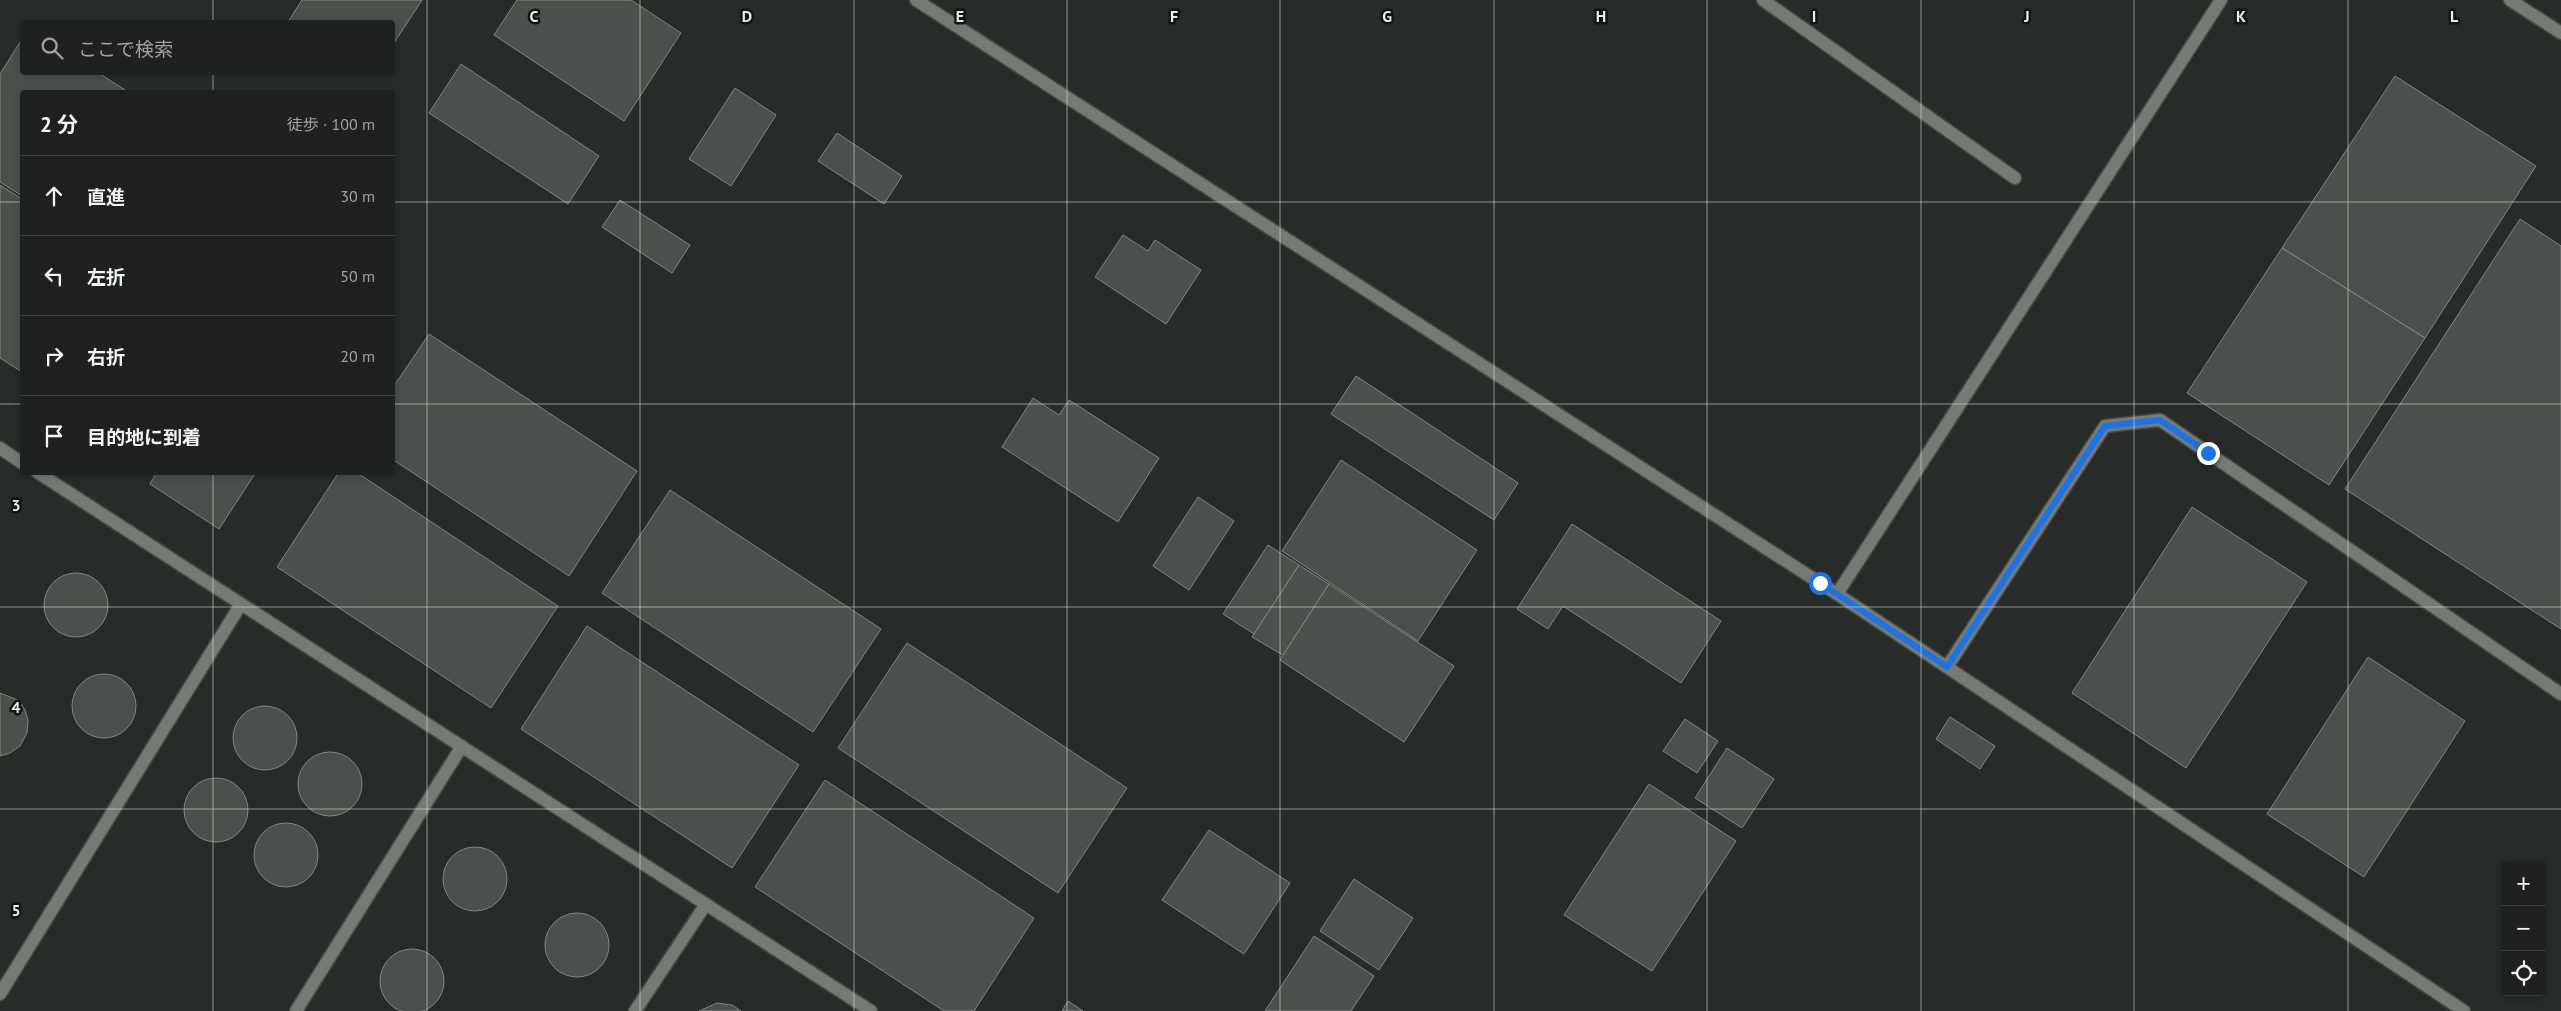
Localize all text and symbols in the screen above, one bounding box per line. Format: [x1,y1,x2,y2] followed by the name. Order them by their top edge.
[530,6,539,26] text: C
[742,6,752,26] text: D
[956,6,964,26] text: E
[1170,6,1178,26] text: F
[1382,6,1392,26] text: G
[1596,6,1606,26] text: H
[1812,6,1816,26] text: I
[2023,6,2030,26] text: J
[2236,6,2246,26] text: K
[2450,6,2459,26] text: L
[20,20,395,75] search box
[38,34,66,62] icon: search
[78,37,173,61] text: ここで検索
[40,111,78,138] text: 2 分
[287,114,375,134] text: 徒歩 · 100 m
[40,182,68,210] icon: ahead
[87,185,125,209] text: 直進
[340,186,375,206] text: 30 m
[40,262,68,290] icon: left
[87,265,125,289] text: 左折
[340,266,375,286] text: 50 m
[40,342,68,370] icon: right
[87,345,125,369] text: 右折
[340,346,375,366] text: 20 m
[40,422,68,450] icon: arrive
[87,425,201,449] text: 目的地に到着
[2197,442,2220,465] route end
[11,495,21,515] text: 3
[1809,572,1832,595] route start
[11,697,21,717] text: 4
[2501,861,2546,996] map controls
[2501,861,2546,906] button: +
[11,900,21,920] text: 5
[2501,906,2546,951] button: −
[2501,951,2546,996] button: locate

